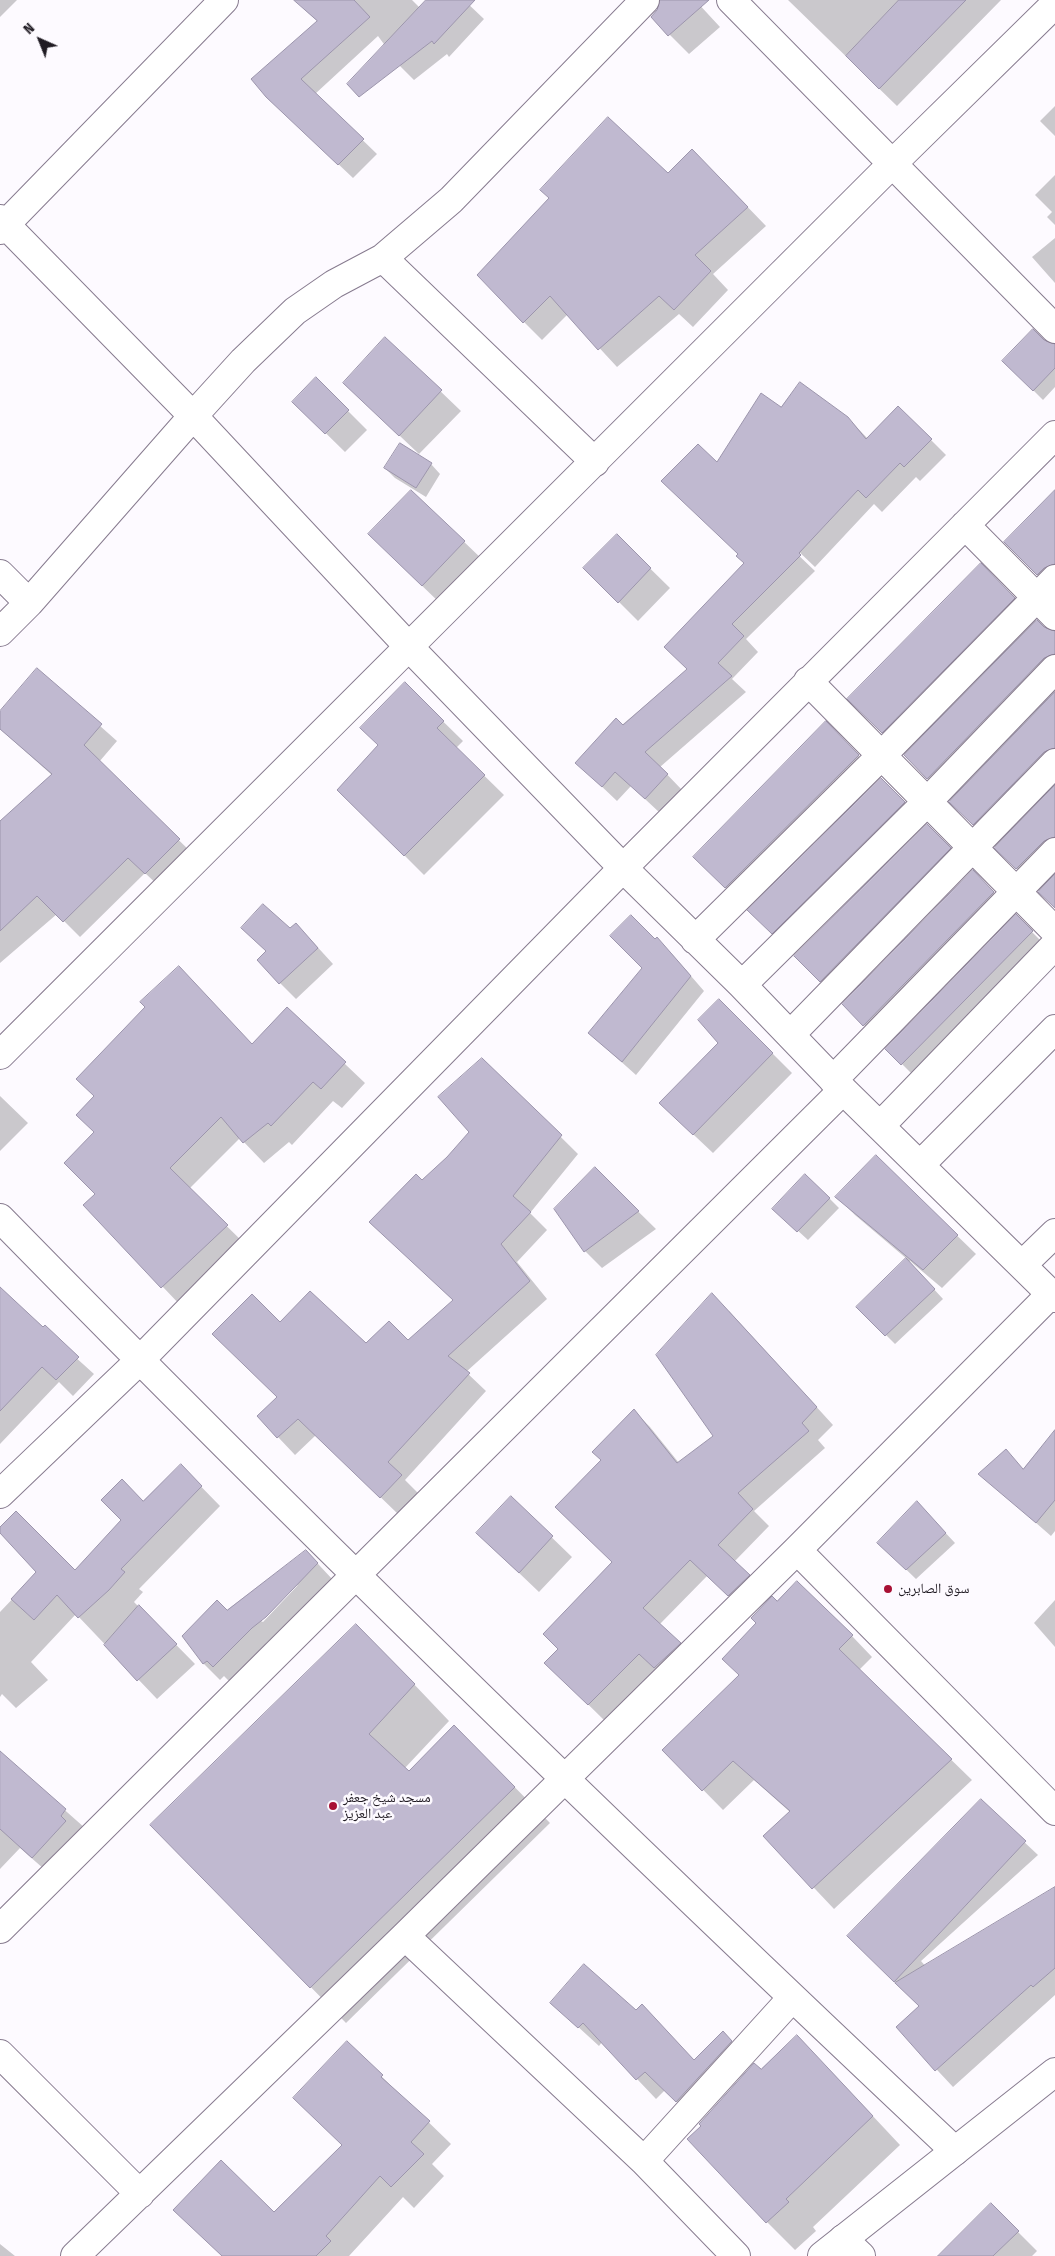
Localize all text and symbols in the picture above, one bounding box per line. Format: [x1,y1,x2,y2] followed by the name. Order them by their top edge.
[15,15,65,65] north arrow
[20,20,38,38] text: N
[898,1581,969,1597] place label: سوق الصابرين
[882,1583,894,1595] marker: سوق الصابرين
[343,1790,431,1822] place label: مسجد شيخ جعفر عبد العزيز
[327,1800,339,1812] marker: مسجد شيخ جعفر عبد العزيز

